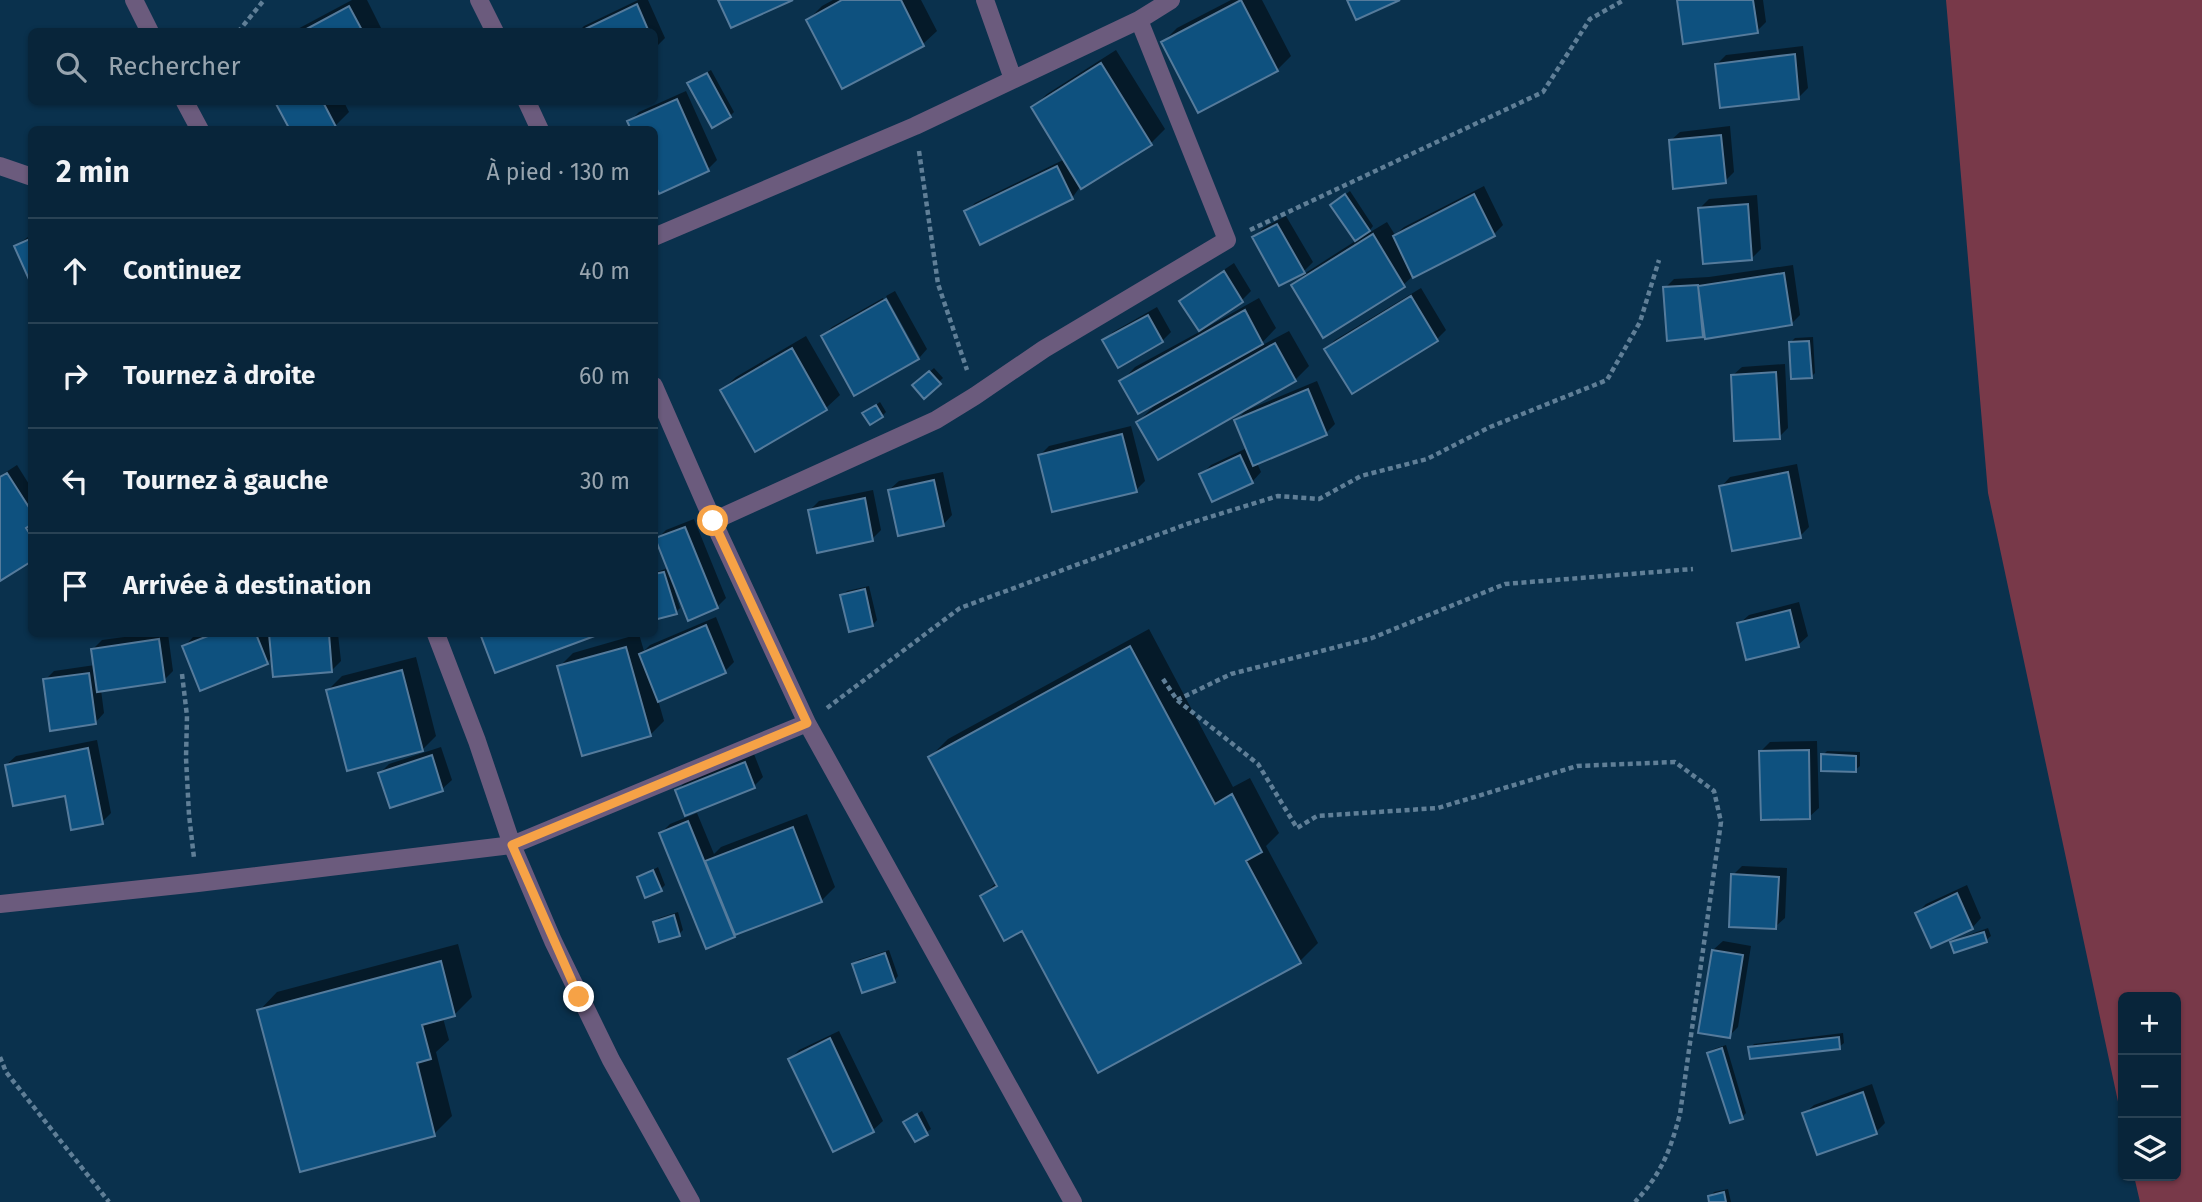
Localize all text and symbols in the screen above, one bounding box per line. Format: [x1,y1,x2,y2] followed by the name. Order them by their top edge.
[28,28,658,105] search box
[52,48,90,86] icon: search
[108,51,240,82] text: Rechercher
[56,154,130,190] text: 2 min
[487,158,630,186] text: À pied · 130 m
[56,252,94,290] icon: ahead
[123,255,241,286] text: Continuez
[579,257,630,285] text: 40 m
[56,357,94,395] icon: right
[123,360,315,391] text: Tournez à droite
[579,362,630,390] text: 60 m
[56,462,94,500] icon: left
[123,465,328,496] text: Tournez à gauche
[580,467,630,495] text: 30 m
[697,505,728,536] route start
[56,567,94,605] icon: arrive
[123,570,372,601] text: Arrivée à destination
[563,981,594,1012] route end
[2118,992,2181,1181] map controls
[2118,992,2181,1055] button: +
[2118,1055,2181,1118] button: −
[2118,1118,2181,1181] button: layers

